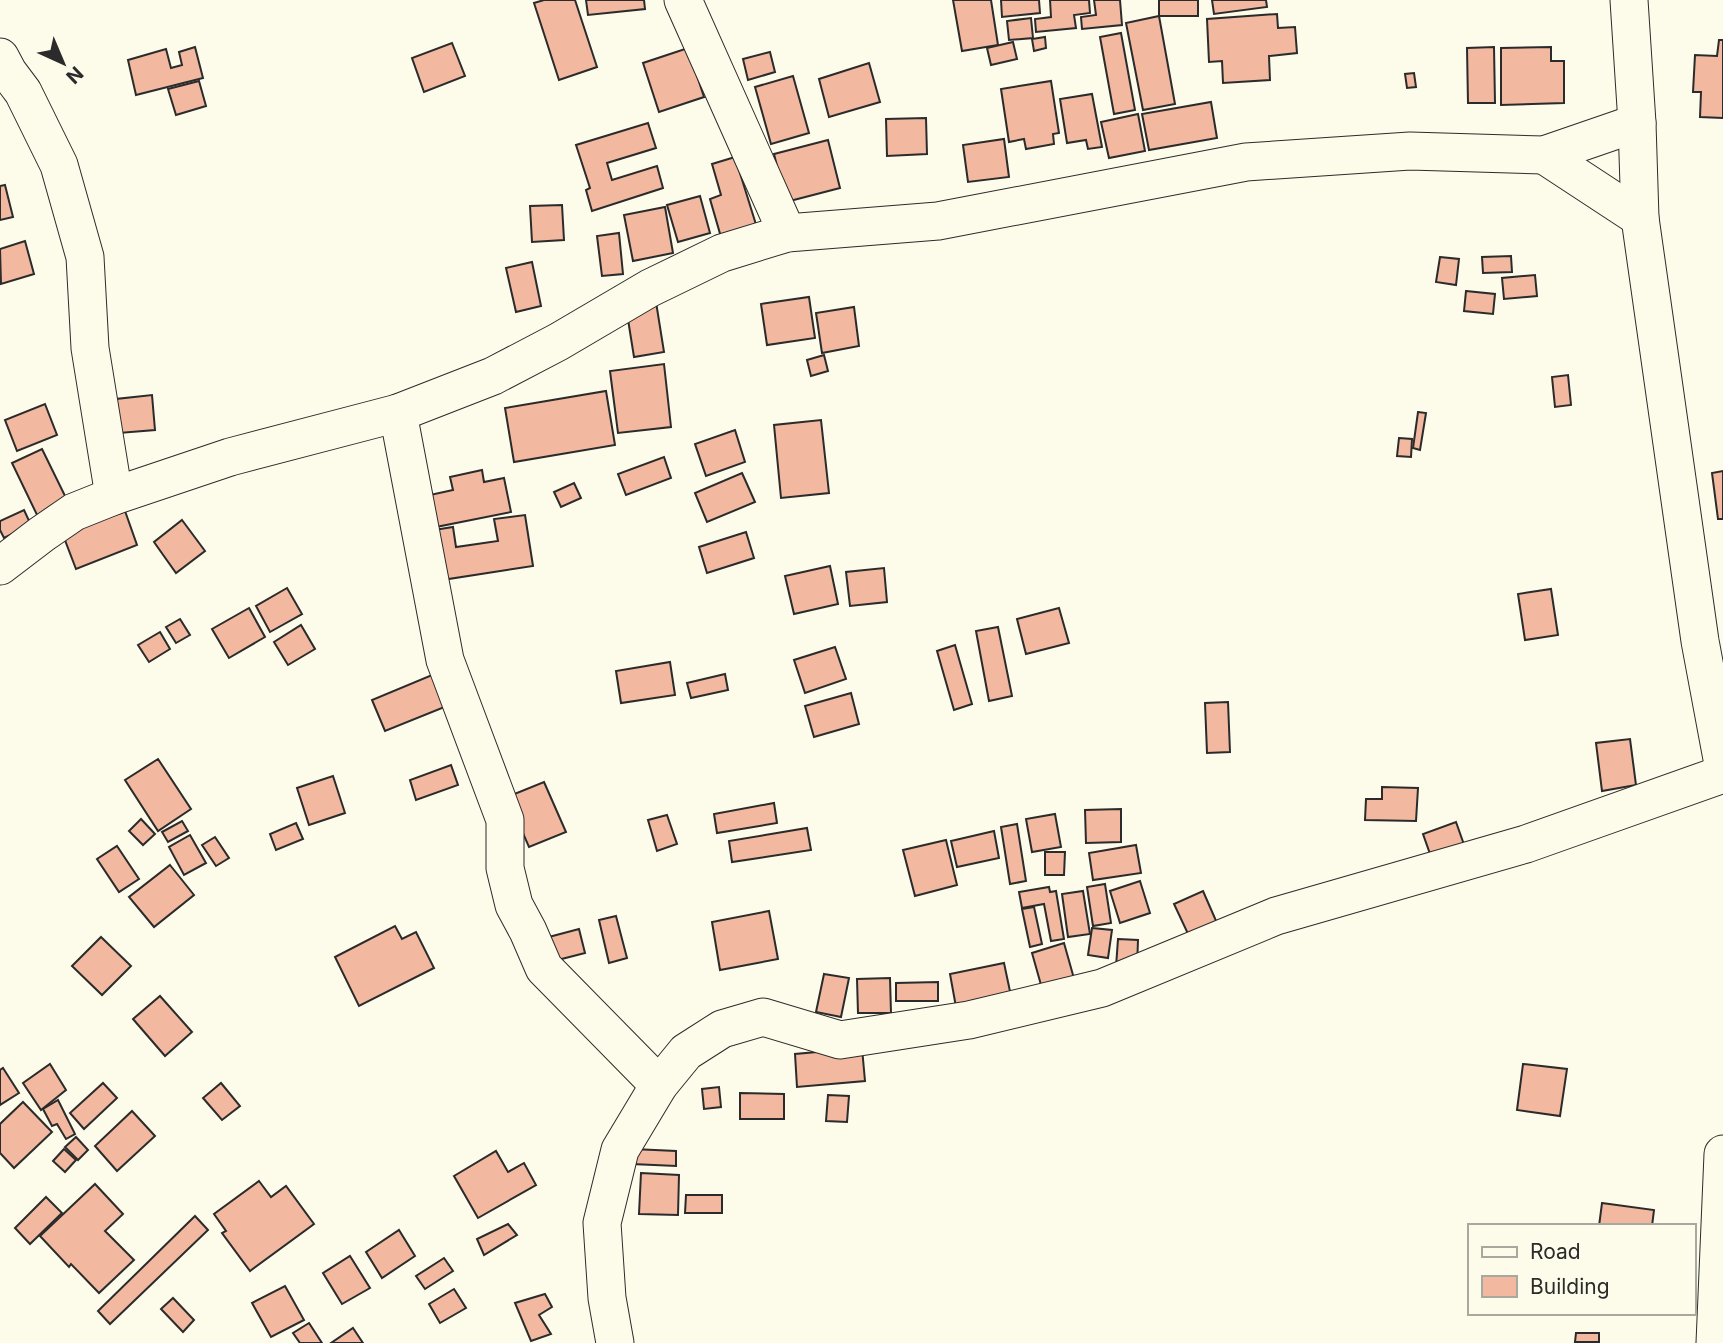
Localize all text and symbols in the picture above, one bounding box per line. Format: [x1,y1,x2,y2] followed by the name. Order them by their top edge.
[28,28,98,98] north arrow
[61,62,88,88] text: N
[1468,1224,1695,1315] legend
[1530,1239,1581,1264] text: Road
[1530,1274,1610,1299] text: Building

